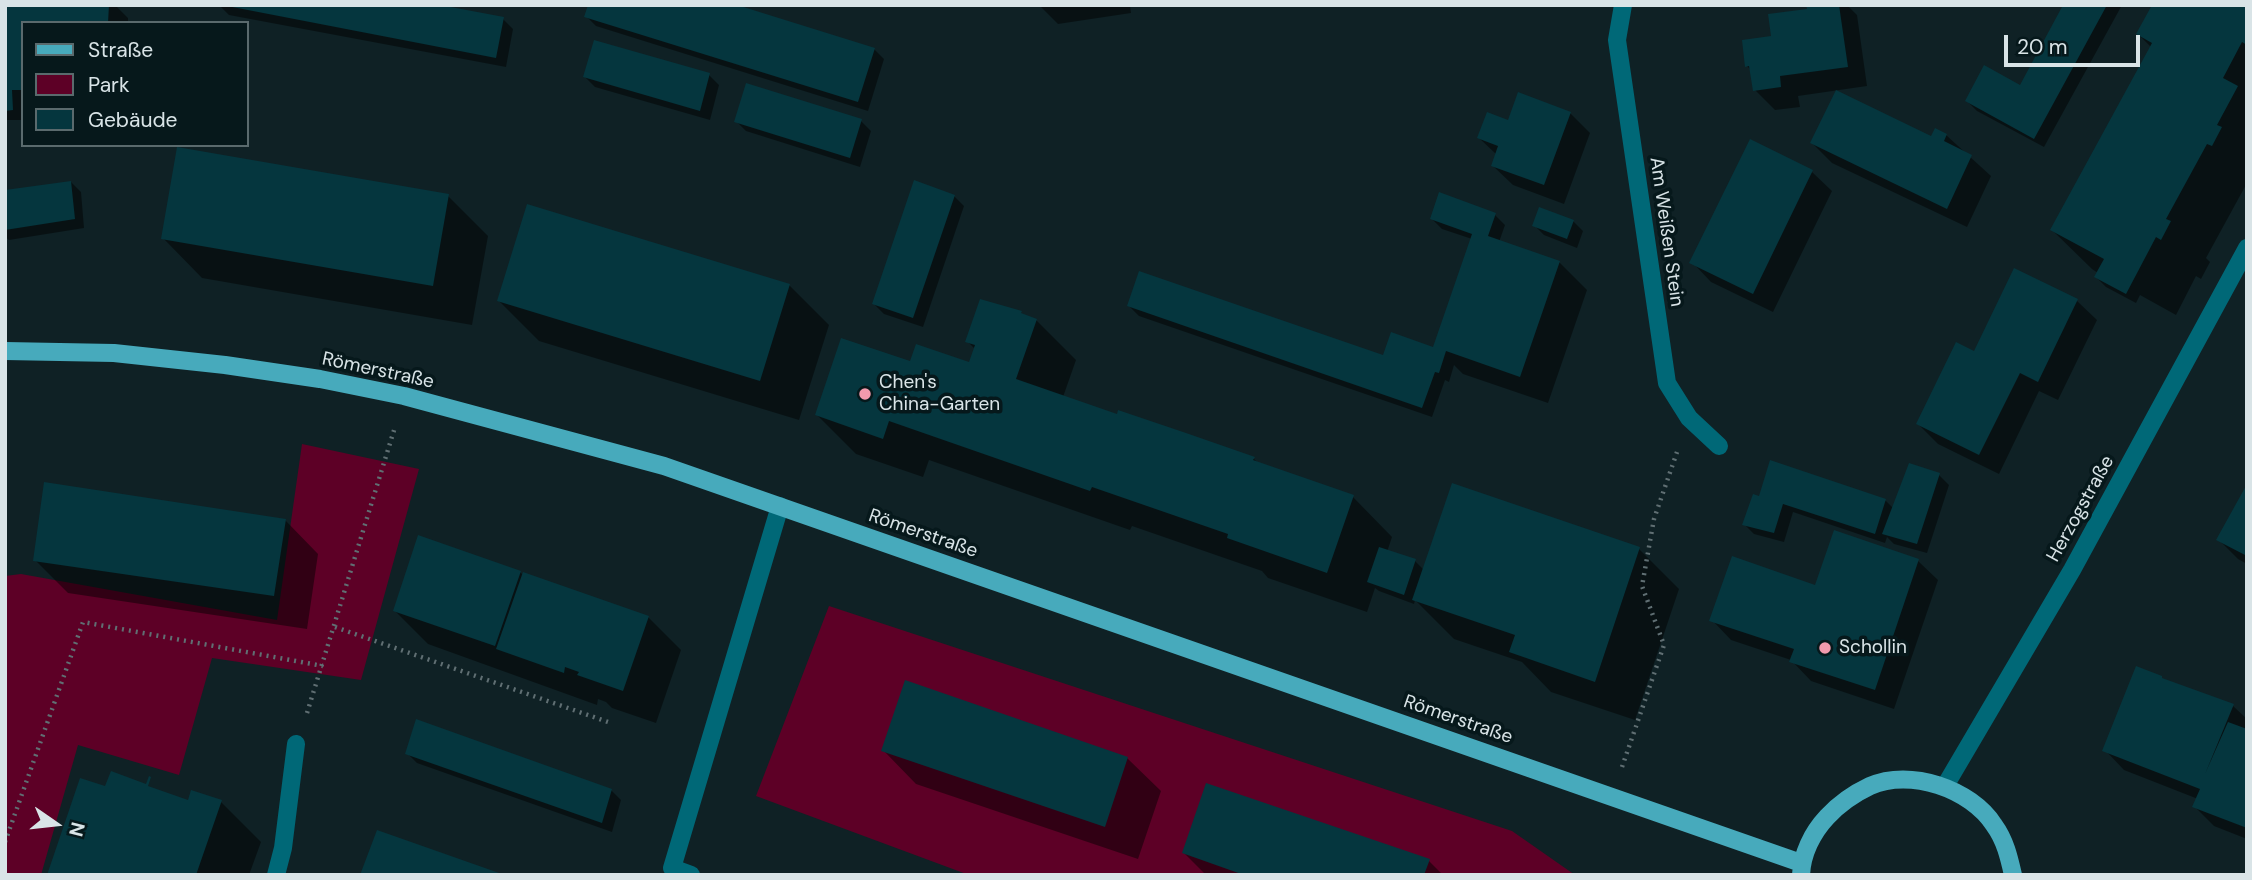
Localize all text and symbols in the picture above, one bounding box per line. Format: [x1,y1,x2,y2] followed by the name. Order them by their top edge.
[21,21,248,147] legend
[2007,21,2144,65] scale bar
[2017,33,2068,61] text: 20 m
[88,36,153,64] text: Straße
[88,71,129,99] text: Park
[88,106,178,134] text: Gebäude
[1644,156,1688,308] street label: Am Weißen Stein
[320,348,436,394] street label: Römerstraße
[879,372,1000,416] place label: Chen's China-Garten
[857,386,873,402] marker: Chen's China-Garten
[2042,452,2120,566] street label: Herzogstraße
[866,505,980,563] street label: Römerstraße
[1839,637,1907,659] place label: Schollin
[1817,640,1833,656] marker: Schollin
[1401,691,1515,749] street label: Römerstraße
[21,789,91,859] north arrow
[63,819,91,839] text: N

